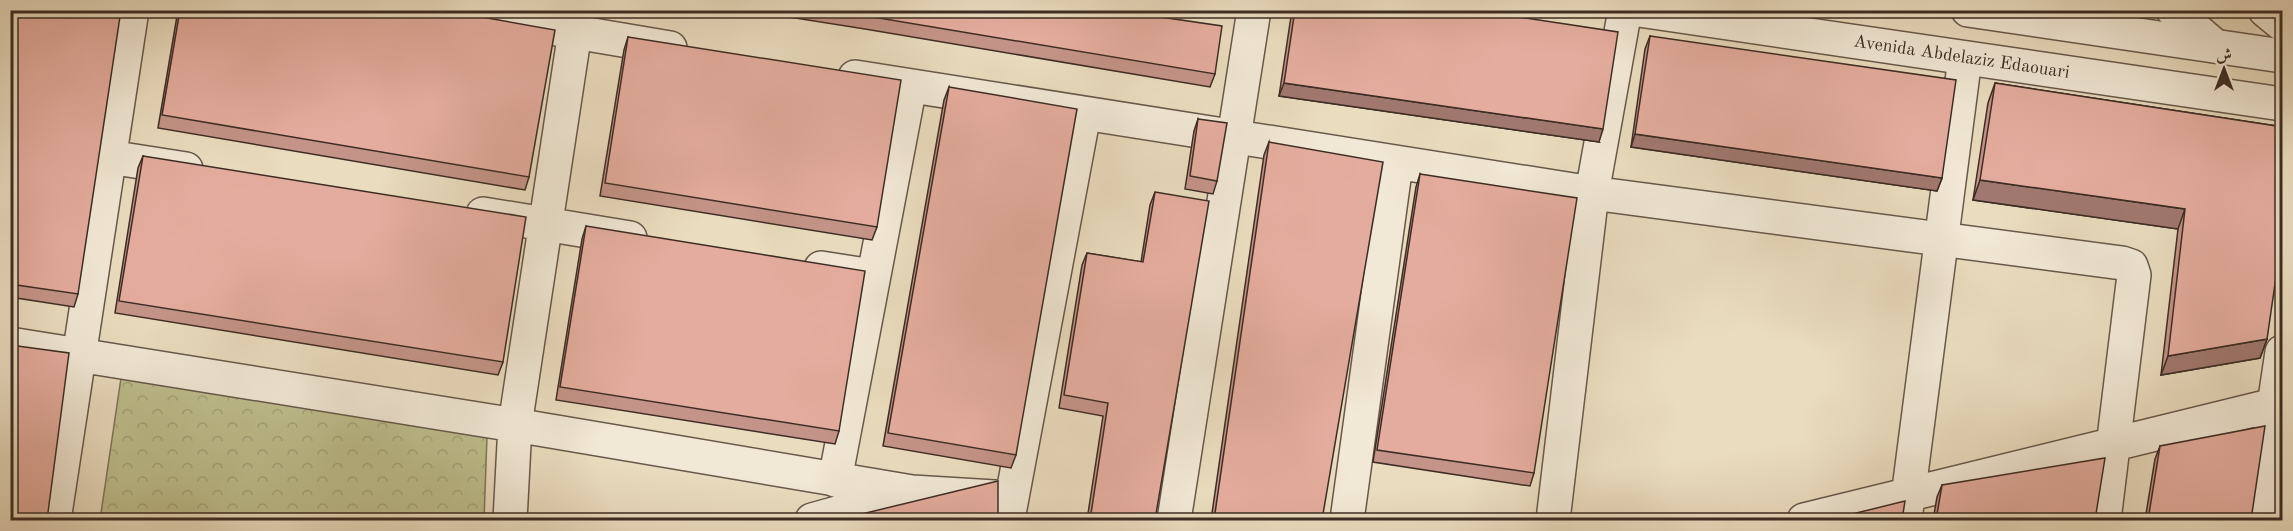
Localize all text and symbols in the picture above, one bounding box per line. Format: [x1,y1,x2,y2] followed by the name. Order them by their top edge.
[1852,32,2071,82] street label: Avenida Abdelaziz Edaouari
[2194,39,2254,99] north arrow
[2216,48,2232,64] text: ش

